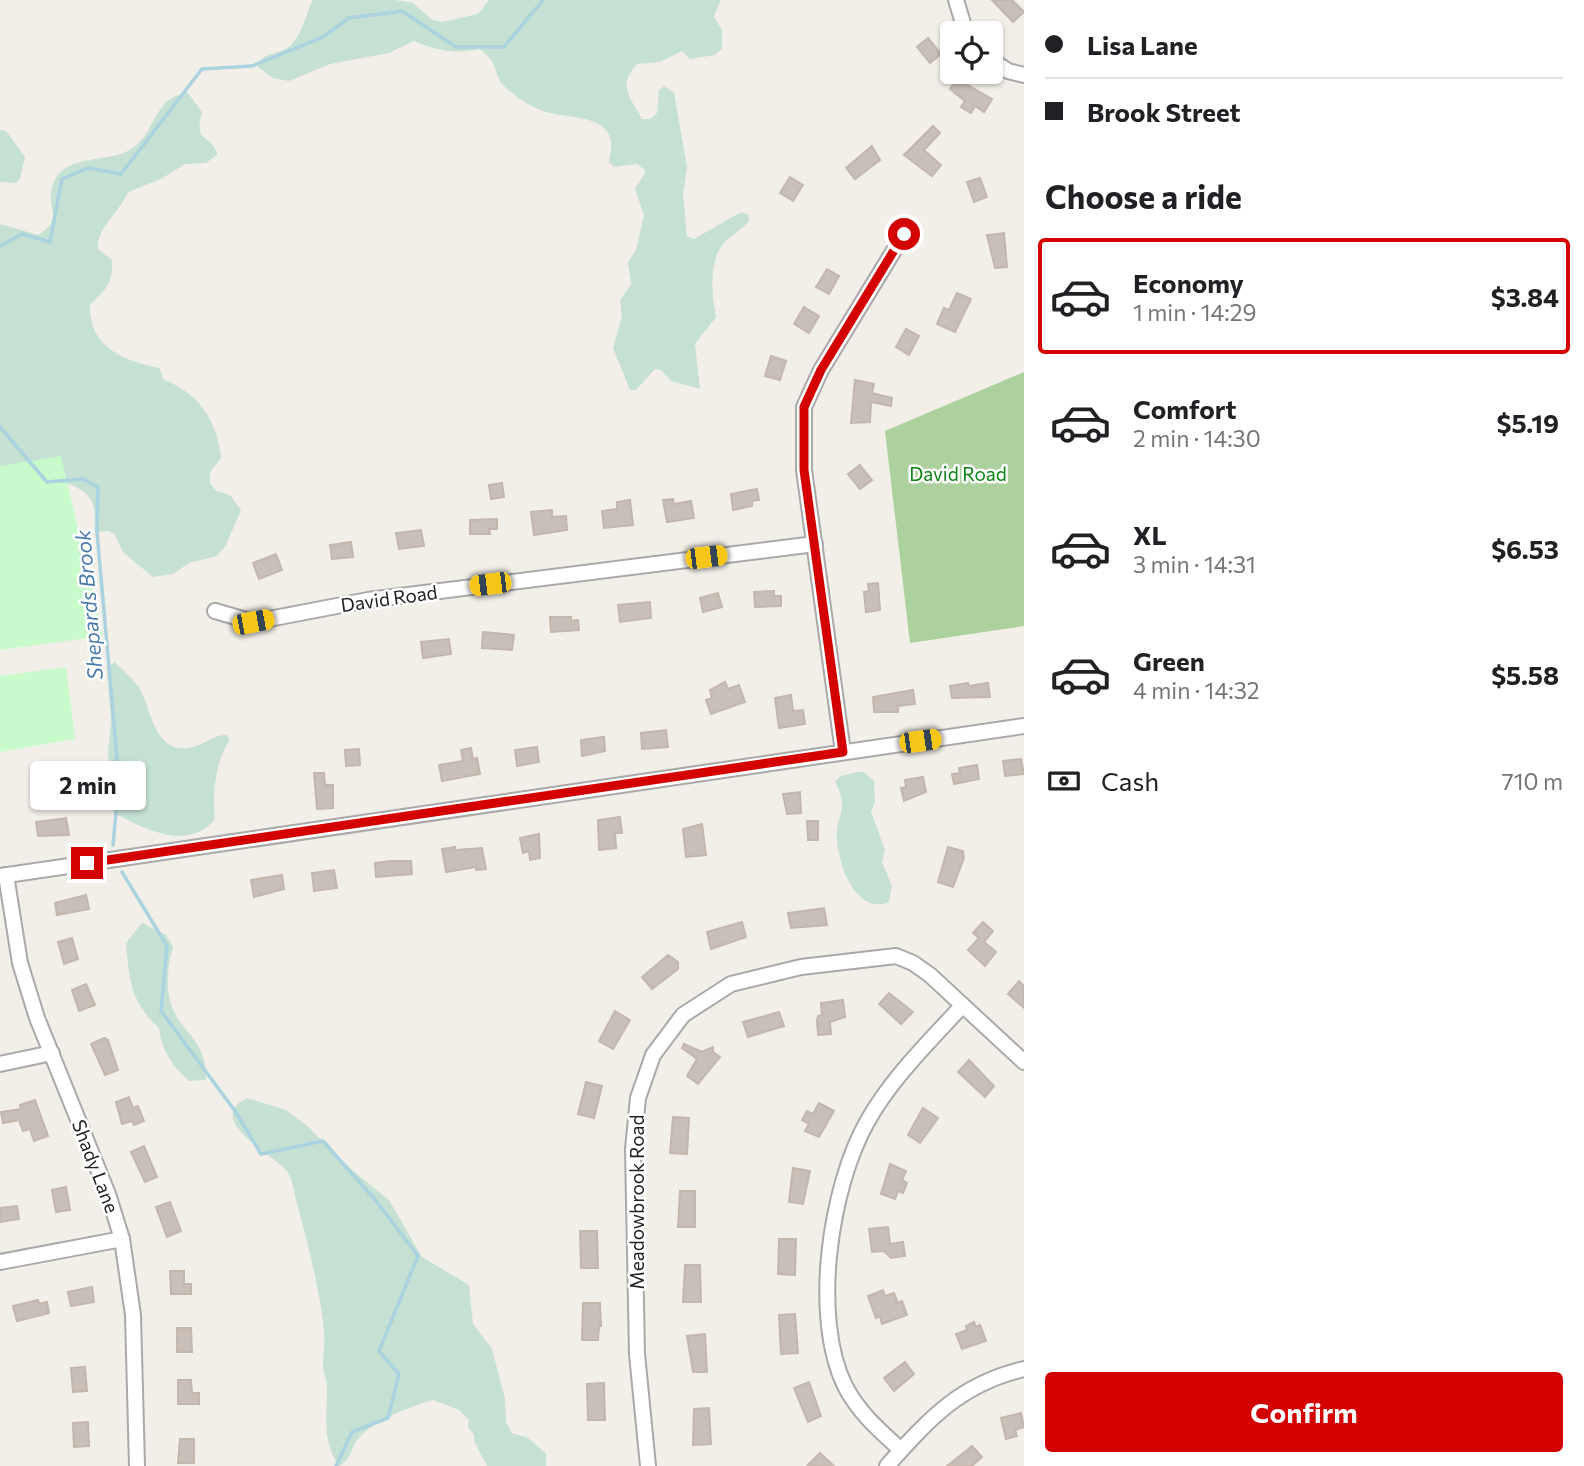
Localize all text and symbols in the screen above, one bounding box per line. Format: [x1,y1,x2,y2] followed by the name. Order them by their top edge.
[940,21,1003,84] map controls
[940,21,1003,84] button: locate
[1087,29,1198,60] text: Lisa Lane
[1087,96,1241,127] text: Brook Street
[1045,176,1242,216] text: Choose a ride
[888,218,920,250] route start
[1049,265,1112,328] icon: car
[1133,267,1244,298] text: Economy
[1491,281,1559,312] text: $3.84
[1133,298,1256,326] text: 1 min · 14:29
[1049,391,1112,454] icon: car
[1133,393,1236,424] text: Comfort
[1496,407,1559,438] text: $5.19
[1133,424,1261,452] text: 2 min · 14:30
[909,462,1007,485] park label: David Road
[1049,517,1112,580] icon: car
[1133,519,1167,550] text: XL
[69,528,107,681] water label: Shepards Brook
[1491,533,1559,564] text: $6.53
[684,544,729,570] car
[1133,550,1256,578] text: 3 min · 14:31
[468,571,513,597] car
[339,580,439,616] street label: David Road
[231,608,276,636] car
[1049,643,1112,706] icon: car
[1133,645,1205,676] text: Green
[1491,659,1559,690] text: $5.58
[1133,676,1259,704] text: 4 min · 14:32
[898,728,943,754] car
[29,762,145,810] callout: 2 min
[1045,762,1083,800] icon: cash
[1101,765,1159,796] text: Cash
[1502,767,1563,795] text: 710 m
[59,771,117,799] text: 2 min
[71,847,103,879] route end
[625,1115,648,1289] street label: Meadowbrook Road
[68,1116,124,1216] street label: Shady Lane
[1045,1372,1563,1452] button: Confirm

